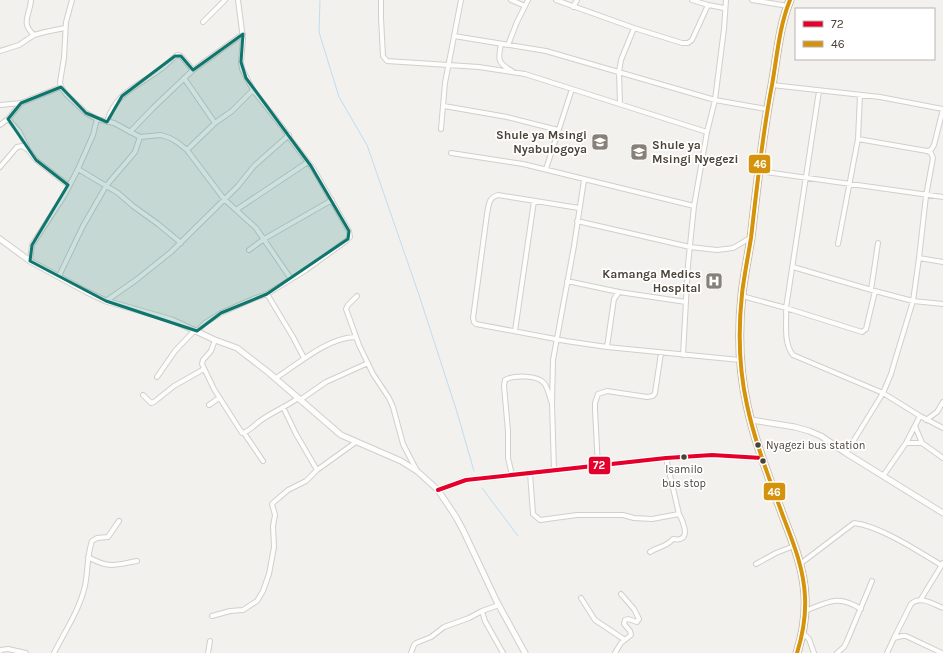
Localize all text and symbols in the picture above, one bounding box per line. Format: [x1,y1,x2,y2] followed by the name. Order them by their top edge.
[795,8,935,60] legend
[831,17,844,31] text: 72
[831,37,845,51] text: 46
[496,128,587,156] place label: Shule ya Msingi Nyabulogoya
[590,132,610,152] school or university icon: Shule ya Msingi Nyabulogoya
[652,138,738,166] place label: Shule ya Msingi Nyegezi
[629,142,649,162] school or university icon: Shule ya Msingi Nyegezi
[748,154,771,174] line badge: 46
[753,158,767,171] text: 46
[602,267,701,295] place label: Kamanga Medics Hospital
[704,271,724,291] hospital icon: Kamanga Medics Hospital
[766,439,865,452] place label: Nyagezi bus station
[753,440,763,450] marker: Nyagezi bus station
[679,452,689,462] marker: Isamilo bus stop
[588,456,611,475] line badge: 72
[758,456,768,466] unlabelled marker
[593,459,605,472] text: 72
[662,463,706,490] place label: Isamilo bus stop
[763,482,786,501] line badge: 46
[767,486,781,499] text: 46

